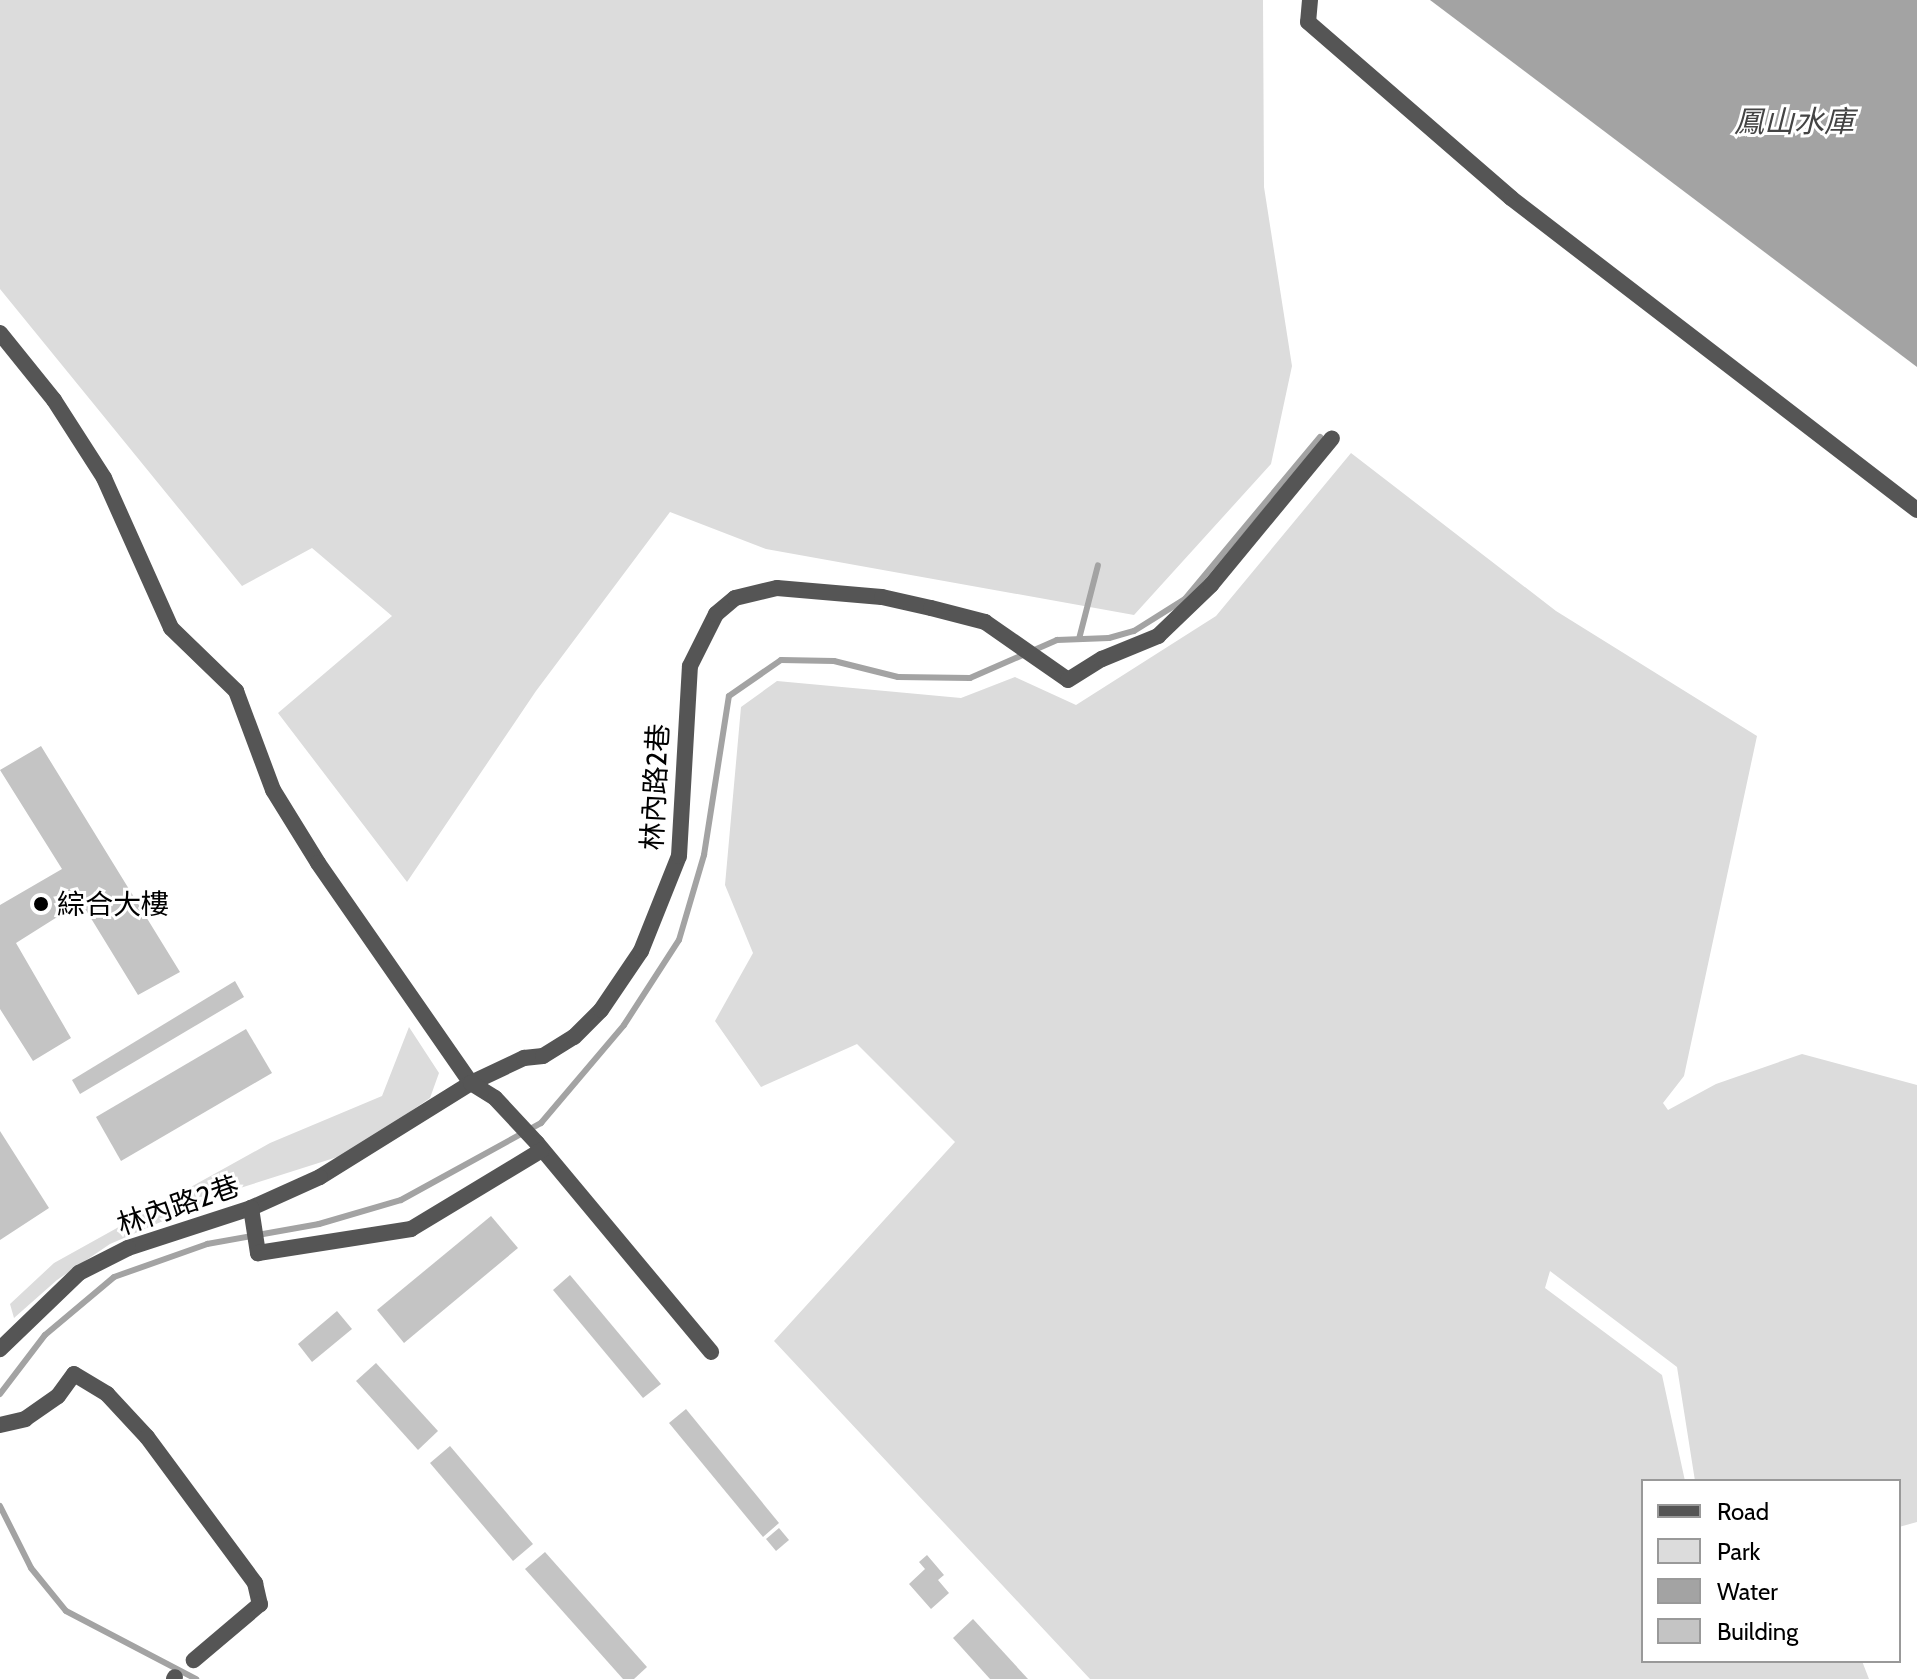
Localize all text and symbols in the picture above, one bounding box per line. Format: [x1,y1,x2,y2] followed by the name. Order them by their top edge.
[1734,104,1854,140] water label: 鳳山水庫
[635,723,675,851] street label: 林內路2巷
[57,887,169,921] place label: 綜合大樓
[32,895,50,913] marker: 綜合大樓
[113,1168,243,1242] street label: 林內路2巷
[1641,1479,1901,1663] legend
[1717,1497,1769,1526] text: Road
[1717,1537,1760,1566] text: Park
[1717,1577,1778,1606] text: Water
[1717,1617,1798,1646] text: Building

